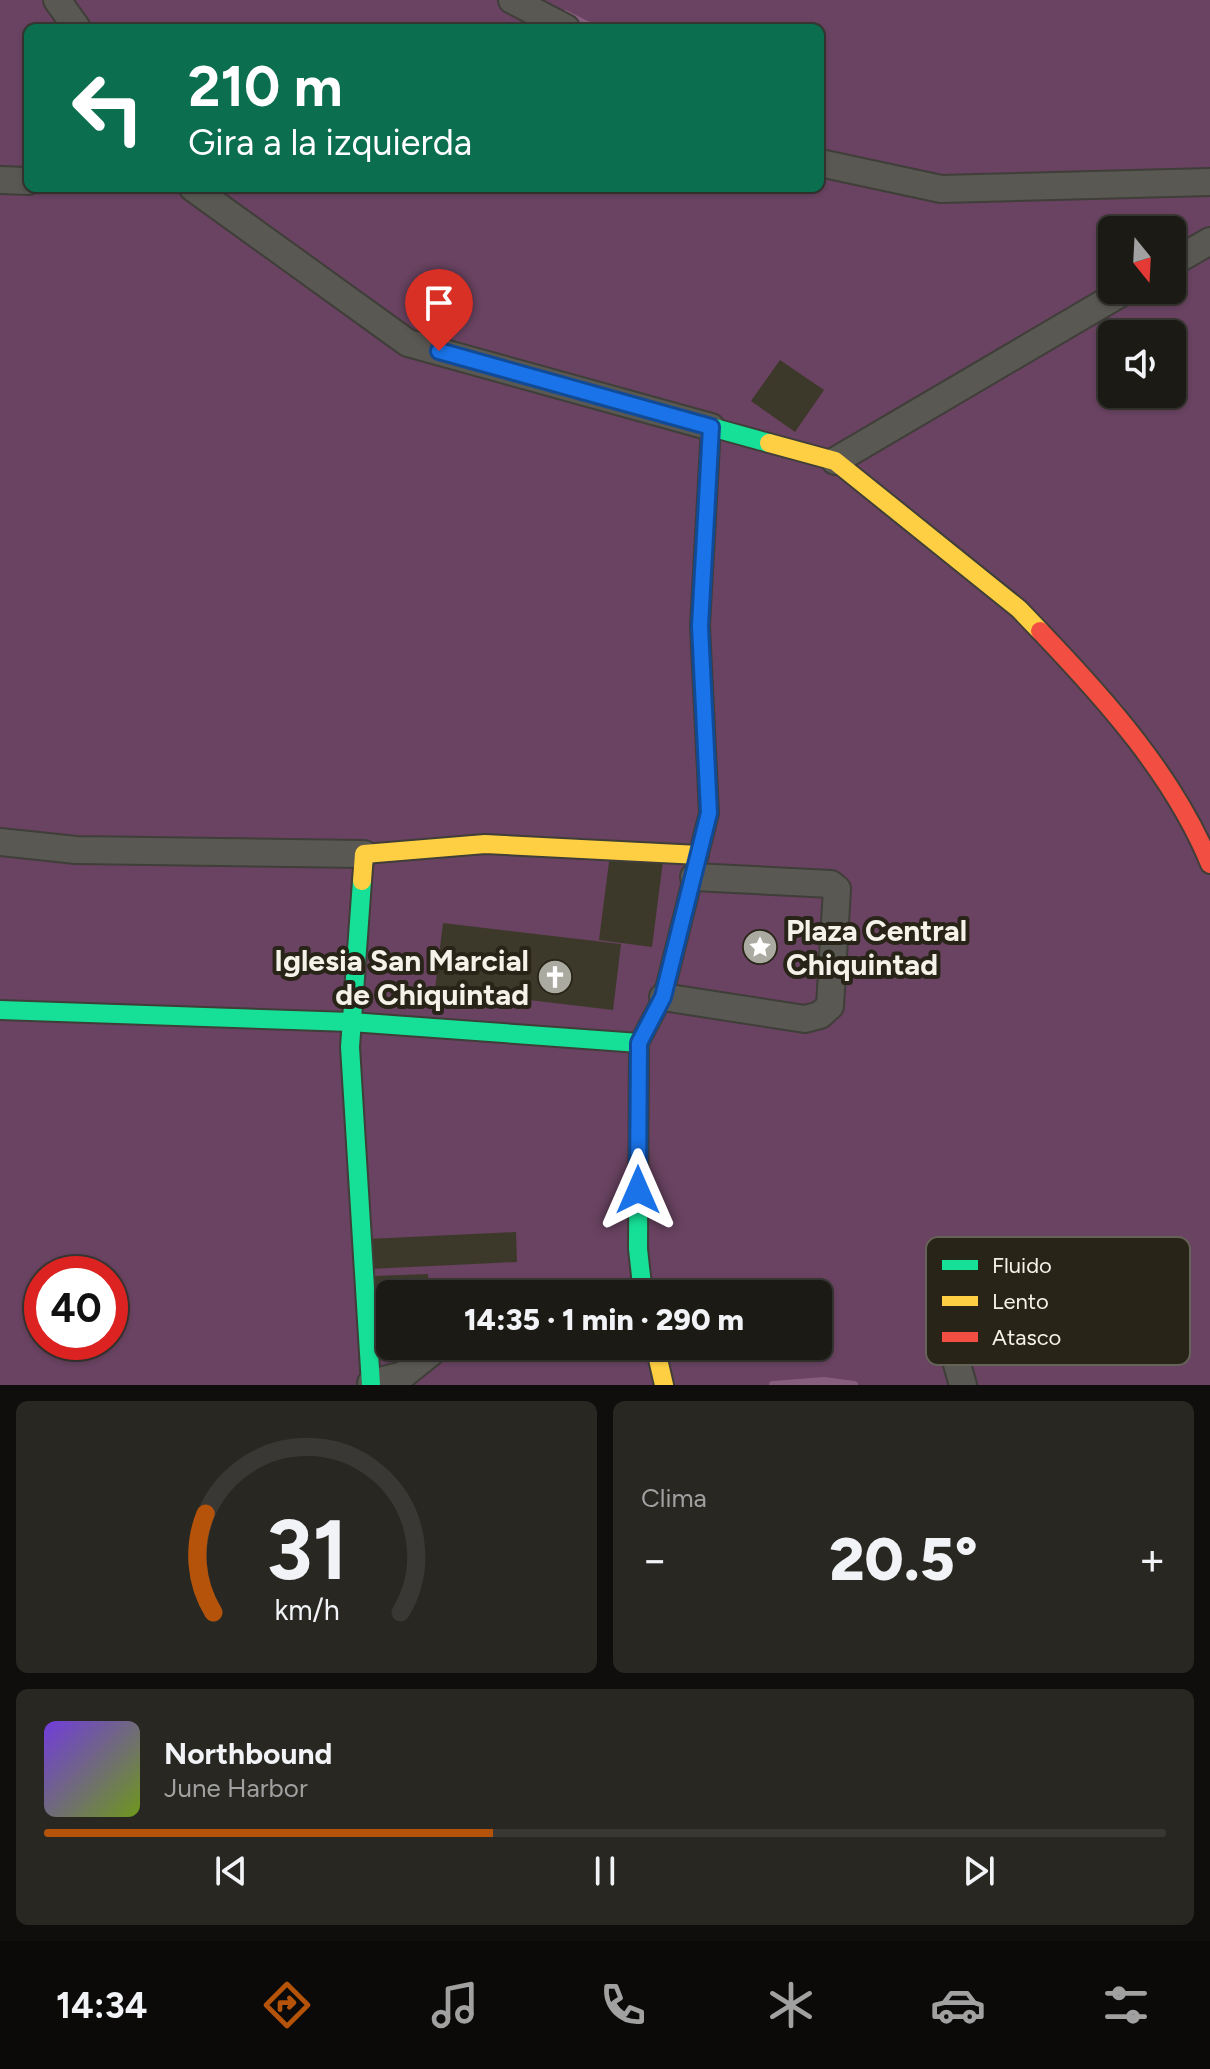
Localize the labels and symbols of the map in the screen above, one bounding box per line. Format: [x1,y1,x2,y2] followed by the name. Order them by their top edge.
[1098,216,1186,304] north arrow
[405,269,473,351] pin
[786,912,967,983] place label: Plaza Central Chiquintad
[741,928,779,966] place icon: Plaza Central Chiquintad
[274,942,529,1013] place label: Iglesia San Marcial de Chiquintad
[536,958,574,996] church icon: Iglesia San Marcial de Chiquintad
[596,1148,680,1232] position arrow
[926,1237,1190,1365] legend
[992,1252,1052,1279] text: Fluido
[24,1256,128,1360] speed limit sign: 40
[992,1288,1049,1315] text: Lento
[992,1324,1061,1351] text: Atasco

